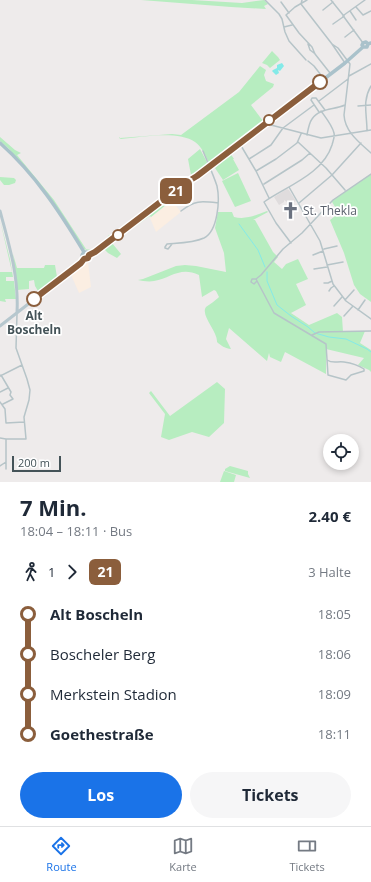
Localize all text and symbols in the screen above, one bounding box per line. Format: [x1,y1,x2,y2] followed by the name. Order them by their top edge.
[312,74,328,90] unlabelled marker
[263,114,275,126] unlabelled marker
[158,178,194,204] line badge: 21
[168,181,184,200] text: 21
[280,201,300,221] church icon: St. Thekla
[303,202,357,219] place label: St. Thekla
[112,229,124,241] unlabelled marker
[26,291,42,307] marker: Alt Boscheln
[7,307,61,338] place label: Alt Boscheln
[323,434,359,470] map controls
[323,434,359,470] button: locate
[12,454,61,473] scale bar
[18,455,50,470] text: 200 m
[20,492,86,522] text: 7 Min.
[309,506,351,526] text: 2.40 €
[20,522,132,540] text: 18:04 – 18:11 · Bus
[20,561,42,583] icon: walk
[61,561,83,583] icon: forward
[97,562,113,581] text: 21
[48,563,55,581] text: 1
[308,563,351,581] text: 3 Halte
[50,604,143,624] text: Alt Boscheln
[318,605,351,623] text: 18:05
[50,644,155,664] text: Boscheler Berg
[318,645,351,663] text: 18:06
[50,684,177,704] text: Merkstein Stadion
[318,685,351,703] text: 18:09
[50,724,154,744] text: Goethestraße
[318,725,351,743] text: 18:11
[20,772,182,818] button: Los
[190,772,351,818] button: Tickets
[46,835,77,874] tab: Route
[169,835,197,874] tab: Karte
[289,835,325,874] tab: Tickets

